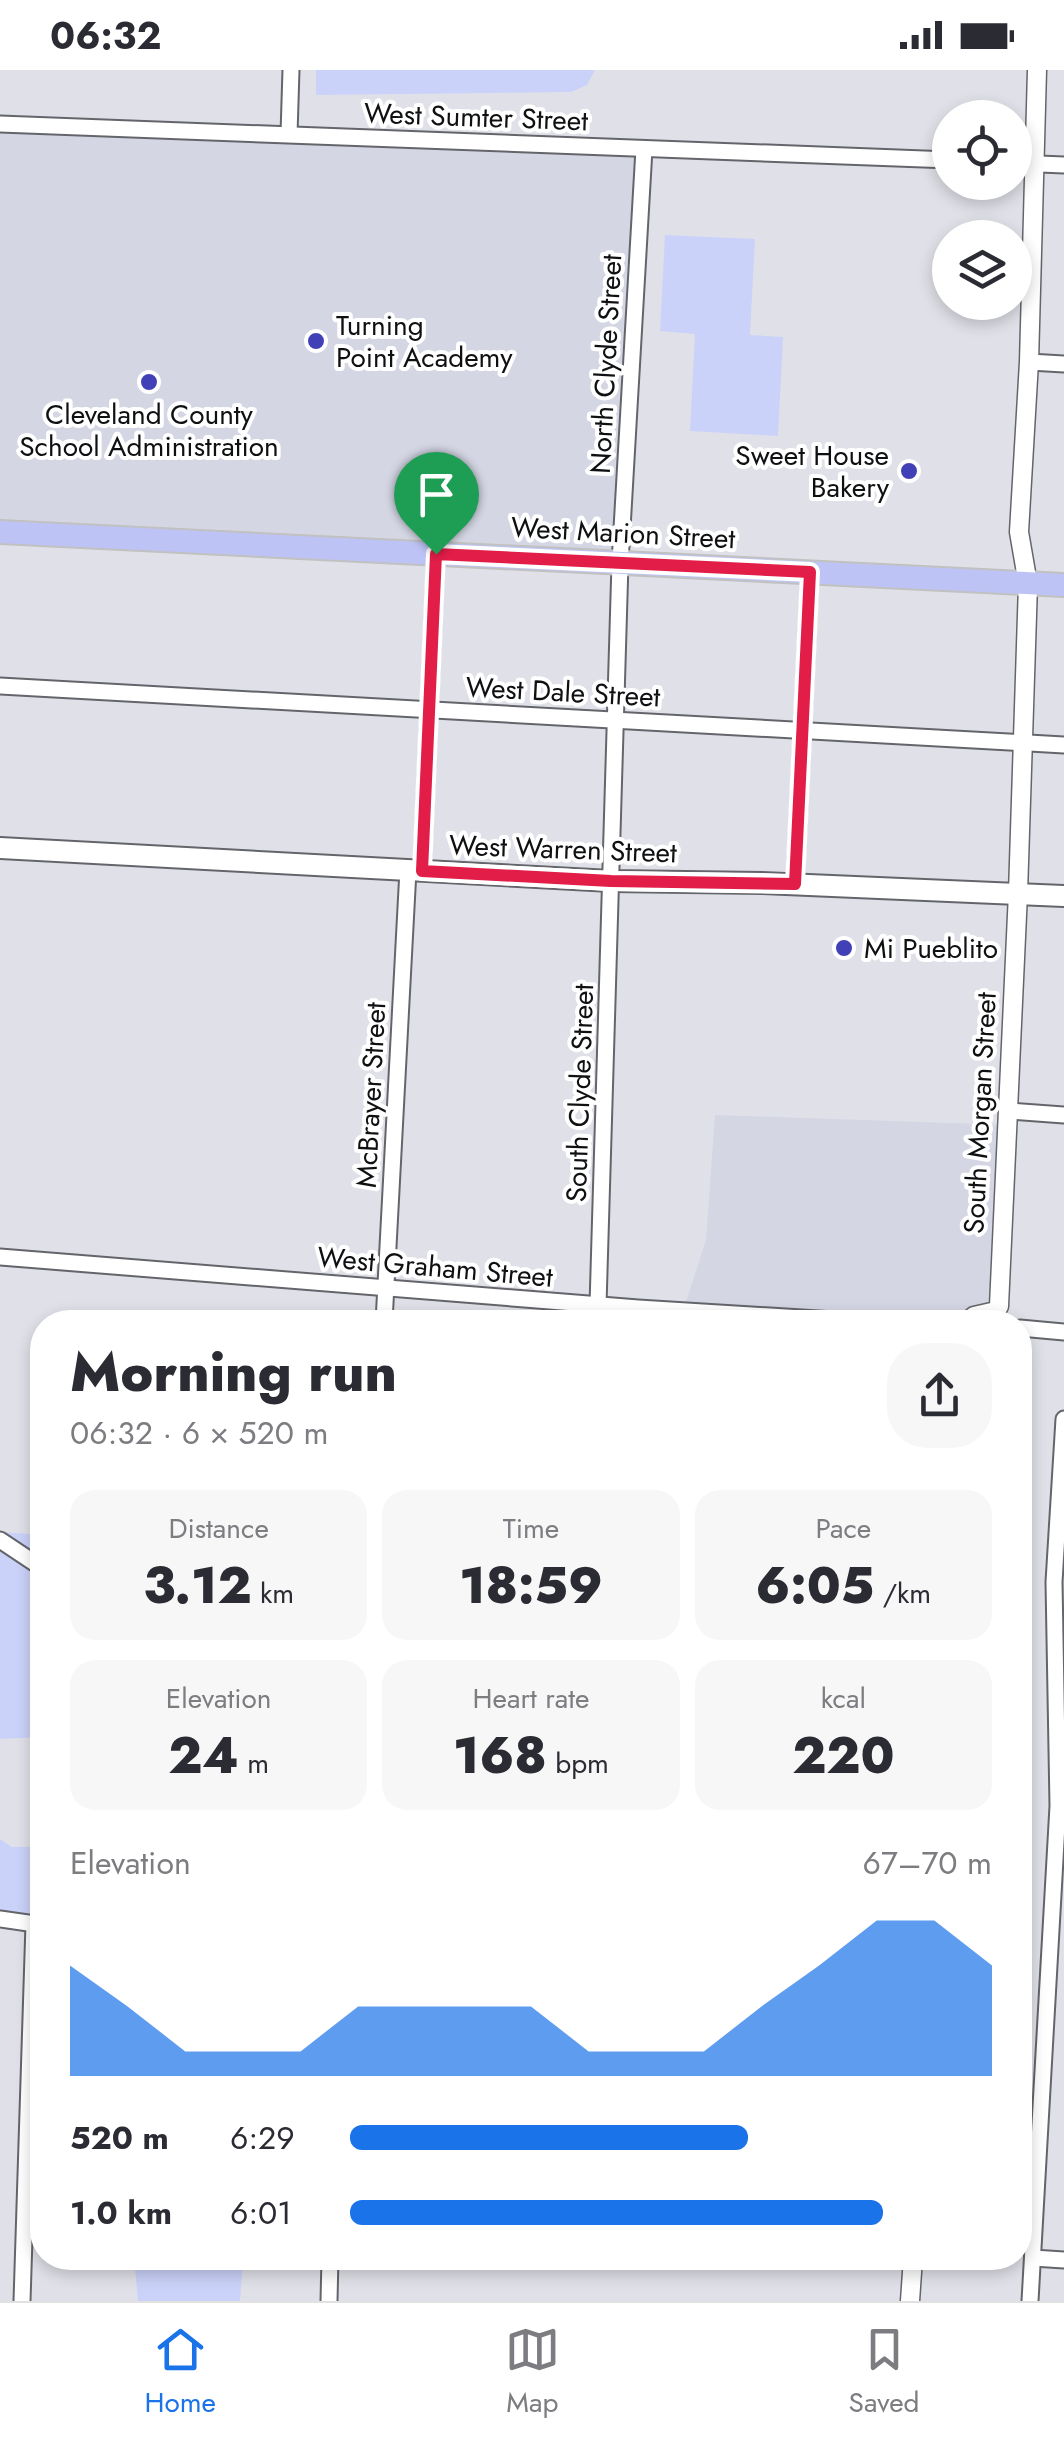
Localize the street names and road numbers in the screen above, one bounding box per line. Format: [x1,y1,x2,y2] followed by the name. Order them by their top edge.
[363,93,589,141] street label: West Sumter Street
[580,253,632,475] street label: North Clyde Street
[510,507,736,559] street label: West Marion Street
[465,666,662,718] street label: West Dale Street
[448,825,678,873] street label: West Warren Street
[556,983,604,1203] street label: South Clyde Street
[953,991,1007,1235] street label: South Morgan Street
[346,1001,396,1189] street label: McBrayer Street
[316,1236,555,1298] street label: West Graham Street

